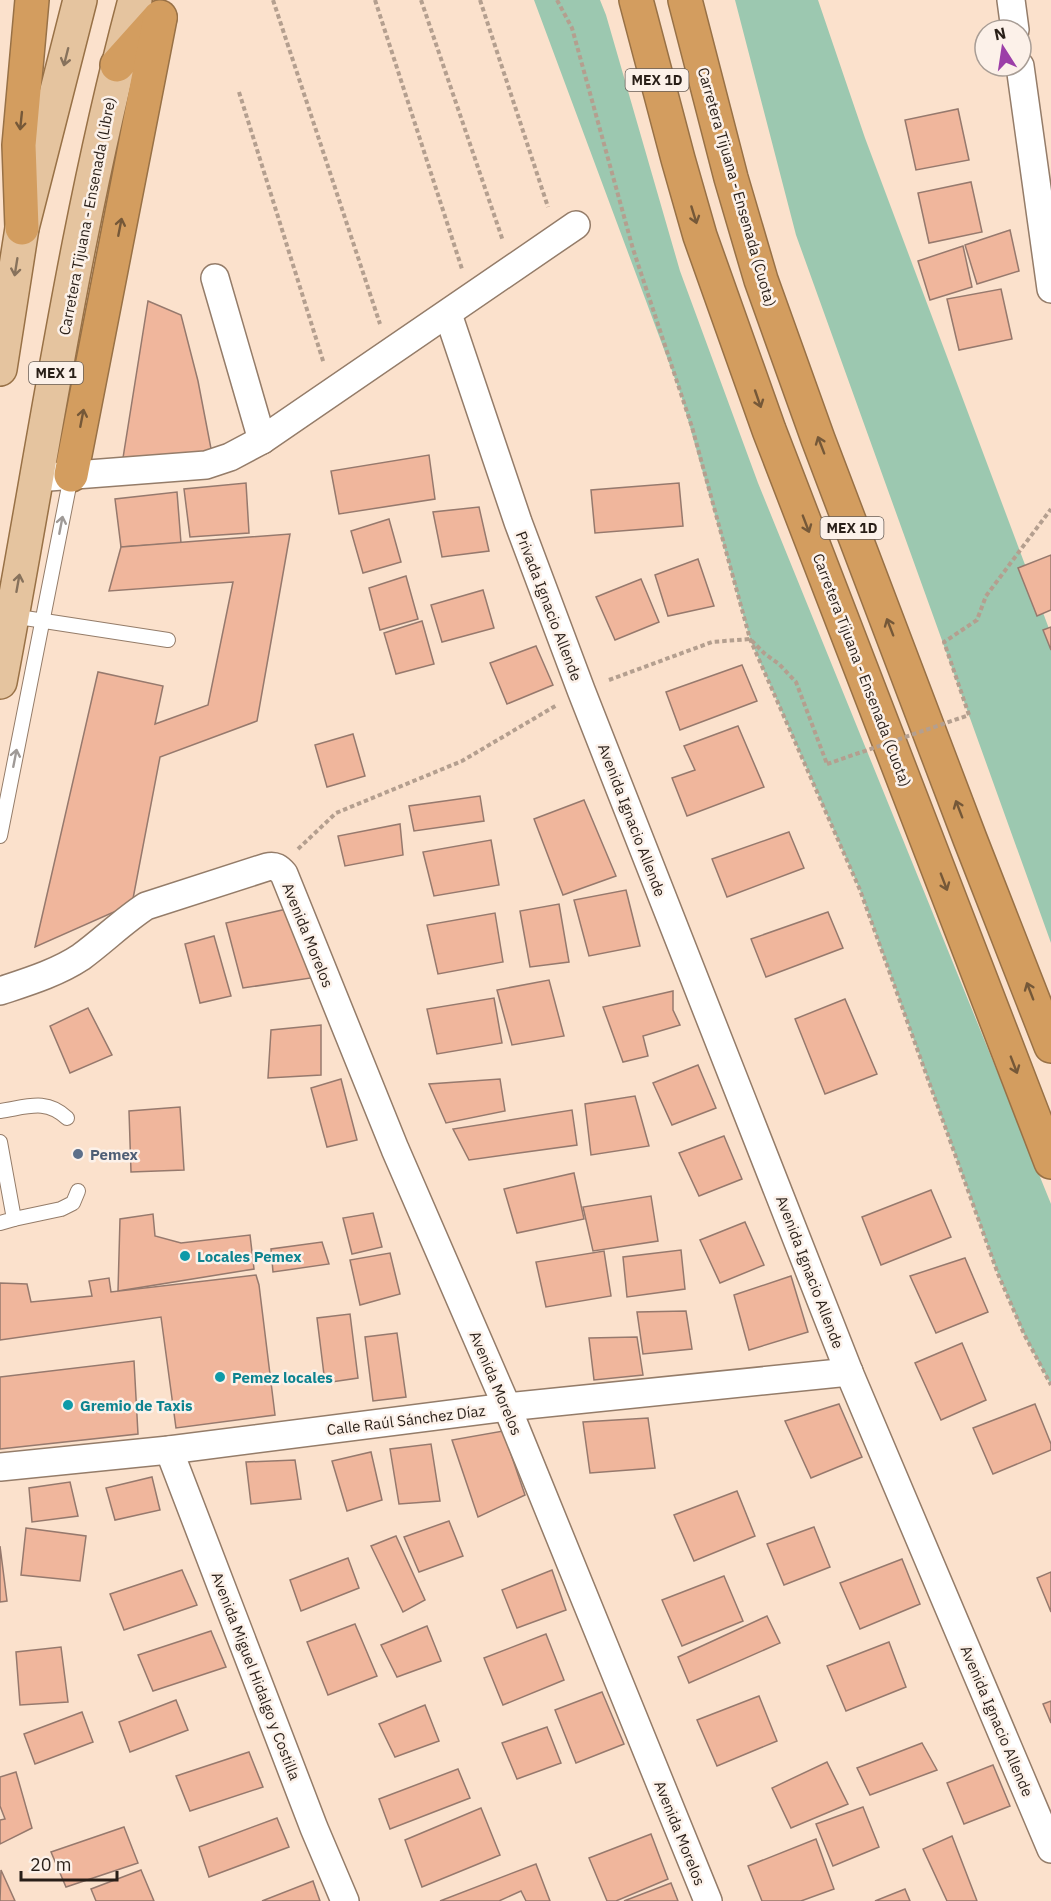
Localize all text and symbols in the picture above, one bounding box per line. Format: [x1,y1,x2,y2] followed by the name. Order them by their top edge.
[973,18,1033,78] north arrow
[992,22,1008,44] text: N
[59,47,71,66] one-way arrow
[694,65,780,309] street label: Carretera Tijuana - Ensenada (Cuota)
[626,69,688,91] road number: MEX 1D
[55,95,119,337] street label: Carretera Tijuana - Ensenada (Libre)
[15,111,26,130] one-way arrow
[689,205,700,224] one-way arrow
[115,217,126,237] one-way arrow
[11,256,22,276] one-way arrow
[29,362,83,384] road number: MEX 1
[754,390,765,408] one-way arrow
[77,409,88,428] one-way arrow
[814,436,825,455] one-way arrow
[801,514,812,533] one-way arrow
[56,516,67,535] one-way arrow
[820,517,884,539] road number: MEX 1D
[512,528,586,684] street label: Privada Ignacio Allende
[809,551,915,789] street label: Carretera Tijuana - Ensenada (Cuota)
[13,573,24,593] one-way arrow
[884,618,895,637] one-way arrow
[594,741,670,899] street label: Avenida Ignacio Allende
[10,748,21,768] one-way arrow
[953,801,964,819] one-way arrow
[939,873,950,891] one-way arrow
[278,880,338,990] street label: Avenida Morelos
[1024,982,1035,1001] one-way arrow
[1009,1055,1020,1073] one-way arrow
[90,1145,139,1164] place label: Pemex
[71,1147,85,1161] marker: Pemex
[772,1193,848,1351] street label: Avenida Ignacio Allende
[197,1247,302,1266] place label: Locales Pemex
[178,1249,192,1263] marker: Locales Pemex
[465,1328,527,1438] street label: Avenida Morelos
[232,1368,333,1387] place label: Pemez locales
[213,1370,227,1384] marker: Pemez locales
[80,1396,193,1415] place label: Gremio de Taxis
[61,1398,75,1412] marker: Gremio de Taxis
[326,1401,486,1439] street label: Calle Raúl Sánchez Díaz
[207,1569,305,1783] street label: Avenida Miguel Hidalgo y Costilla
[957,1643,1037,1799] street label: Avenida Ignacio Allende
[650,1778,710,1888] street label: Avenida Morelos
[21,1844,117,1882] scale bar
[30,1853,72,1876] text: 20 m

